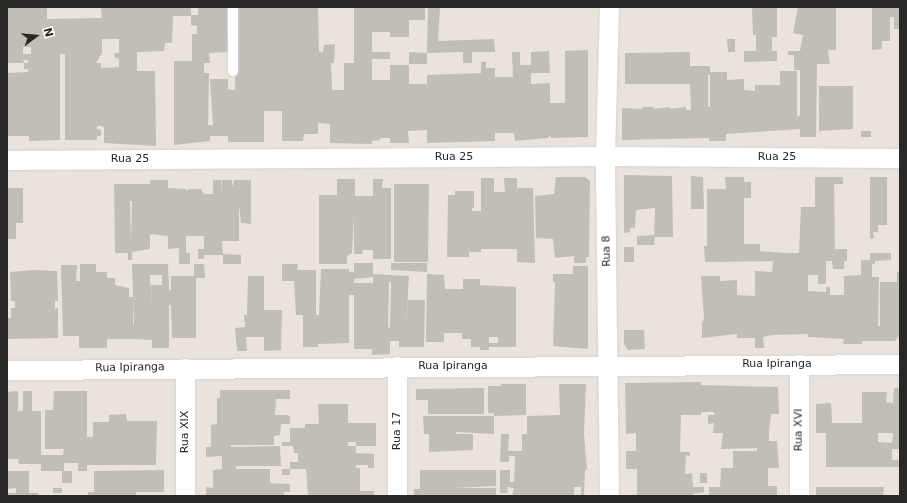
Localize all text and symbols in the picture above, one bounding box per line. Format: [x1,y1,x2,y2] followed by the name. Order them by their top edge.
[16,16,56,56] north arrow
[40,26,56,39] text: N
[435,150,473,164] street label: Rua 25
[758,150,796,164] street label: Rua 25
[111,152,149,166] street label: Rua 25
[600,235,614,267] street label: Rua 8
[742,357,812,371] street label: Rua Ipiranga
[418,359,488,373] street label: Rua Ipiranga
[95,361,165,375] street label: Rua Ipiranga
[792,409,806,451] street label: Rua XVI
[178,411,192,453] street label: Rua XIX
[390,412,404,450] street label: Rua 17

